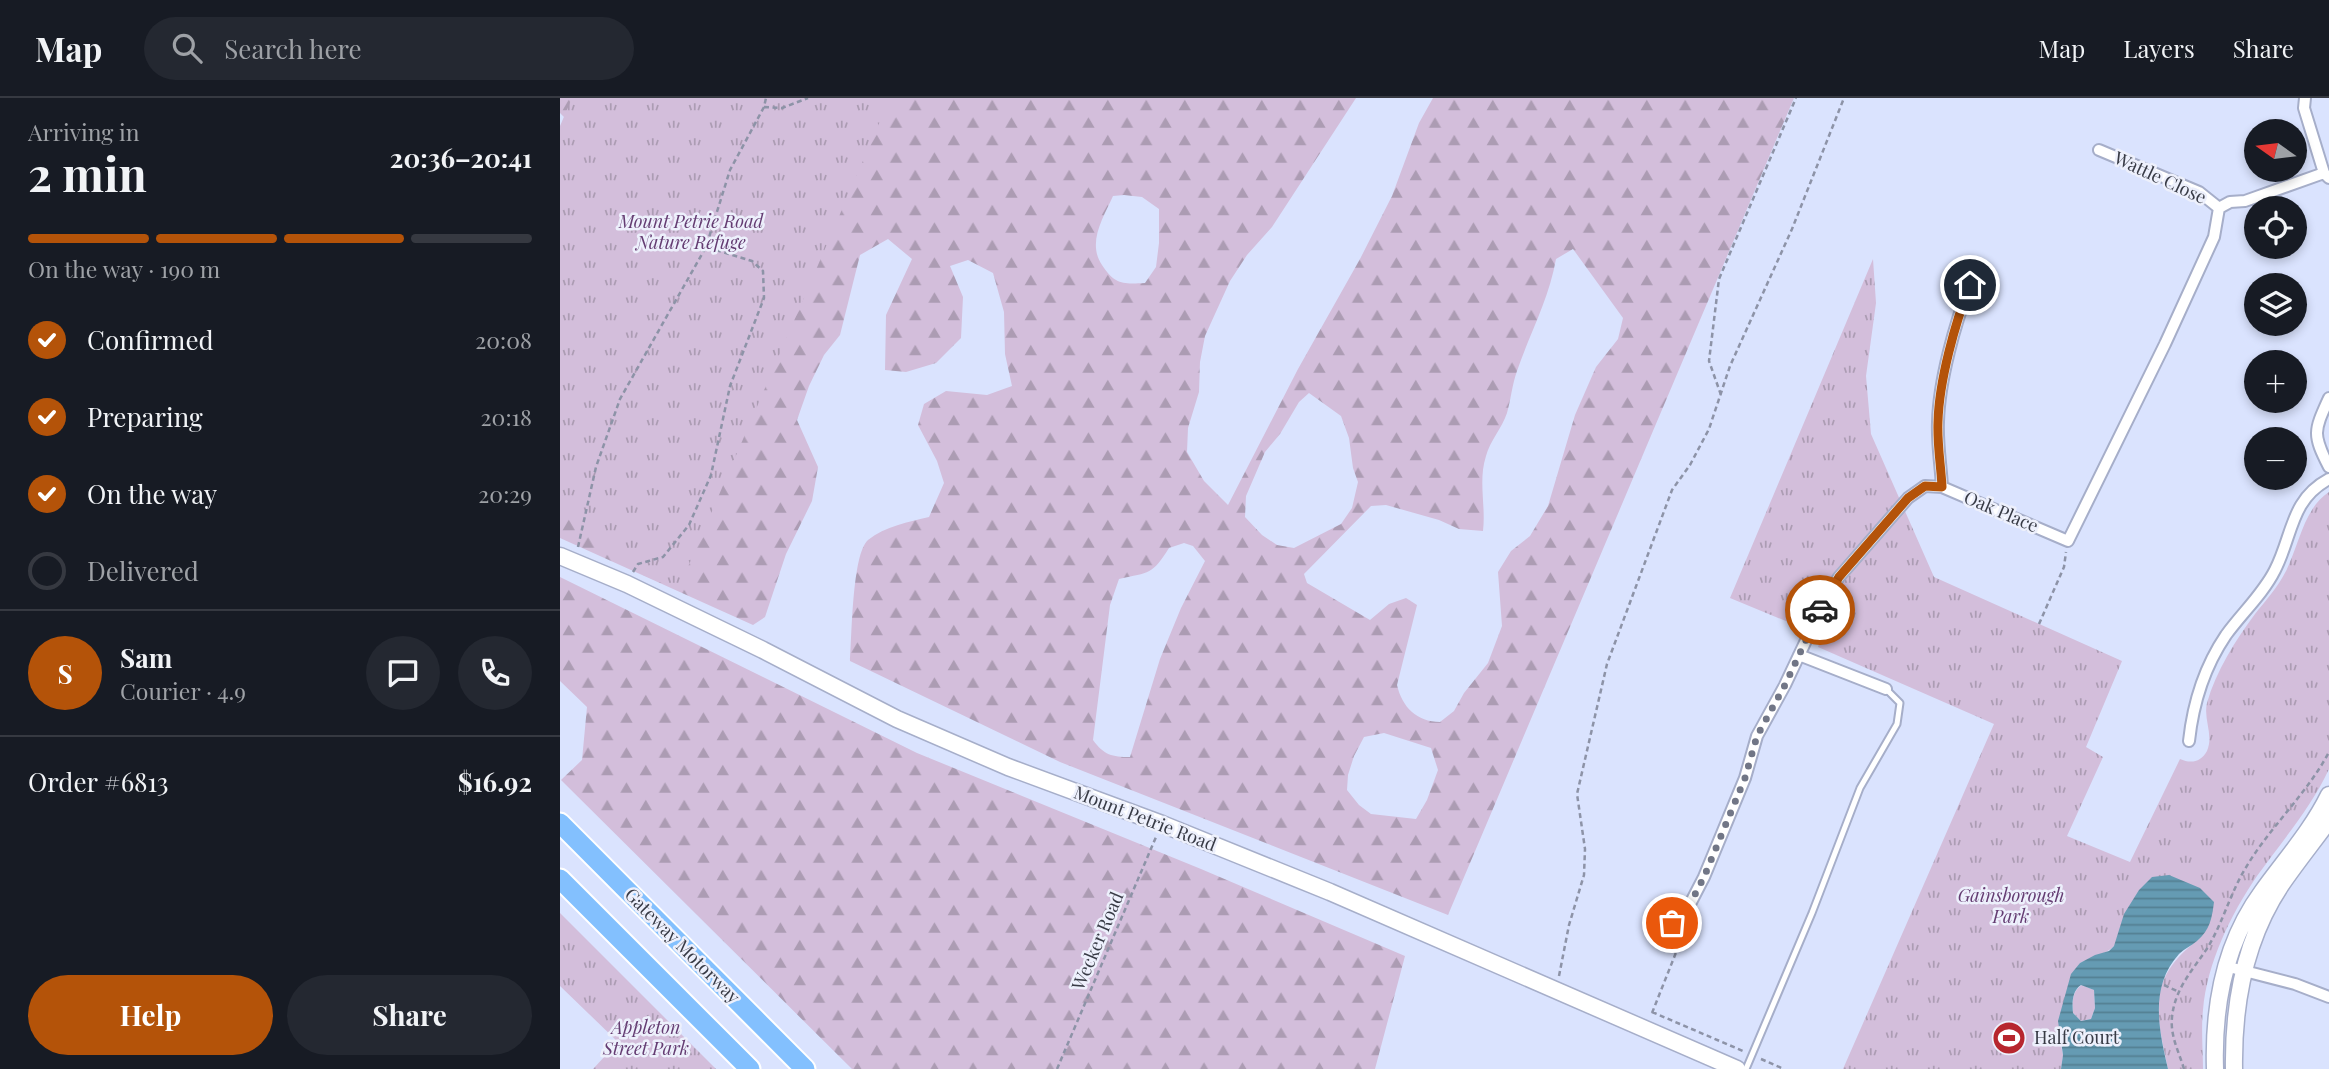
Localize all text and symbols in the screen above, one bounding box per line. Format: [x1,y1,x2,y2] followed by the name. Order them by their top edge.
[144,17,634,80] search box
[35,26,102,70] text: Map
[168,29,206,67] icon: search
[224,31,362,66] text: Search here
[2039,32,2085,64] text: Map
[2123,32,2195,64] text: Layers
[2233,32,2294,64] text: Share
[28,116,140,147] text: Arriving in
[2244,119,2306,182] north arrow
[2244,119,2307,490] map controls
[390,140,532,175] text: 20:36–20:41
[28,142,147,204] text: 2 min
[2109,145,2210,209] street label: Wattle Close
[2244,196,2307,259] button: locate
[618,209,765,254] park label: Mount Petrie Road Nature Refuge
[28,253,220,284] text: On the way · 190 m
[1940,255,2000,315] pin
[1951,266,1989,304] icon: home
[2244,273,2307,336] button: layers
[28,321,66,359] icon: check
[87,322,214,357] text: Confirmed
[475,324,532,355] text: 20:08
[2244,350,2307,413] button: +
[28,398,66,436] icon: check
[87,399,203,434] text: Preparing
[481,401,532,432] text: 20:18
[2244,427,2307,490] button: −
[28,475,66,513] icon: check
[87,476,217,511] text: On the way
[478,478,532,509] text: 20:29
[1960,485,2042,538] street label: Oak Place
[87,553,199,588] text: Delivered
[1785,575,1855,645] courier
[1801,591,1839,629] icon: car
[366,636,440,710] button: chat
[458,636,532,710] button: phone
[120,640,172,675] text: Sam
[57,656,73,691] text: S
[120,675,246,706] text: Courier · 4.9
[28,764,169,799] text: Order #6813
[458,764,532,799] text: $16.92
[1071,780,1220,856] street label: Mount Petrie Road
[620,882,746,1008] street label: Gateway Motorway
[1958,883,2064,928] park label: Gainsborough Park
[1065,887,1129,994] street label: Wecker Road
[1642,893,1702,953] pin
[1653,904,1691,942] icon: bag
[28,975,273,1055] button: Help
[287,975,532,1055] button: Share
[602,1015,689,1060] park label: Appleton Street Park
[1990,1019,2028,1057] sports icon: Half Court
[2034,1025,2120,1049] place label: Half Court

